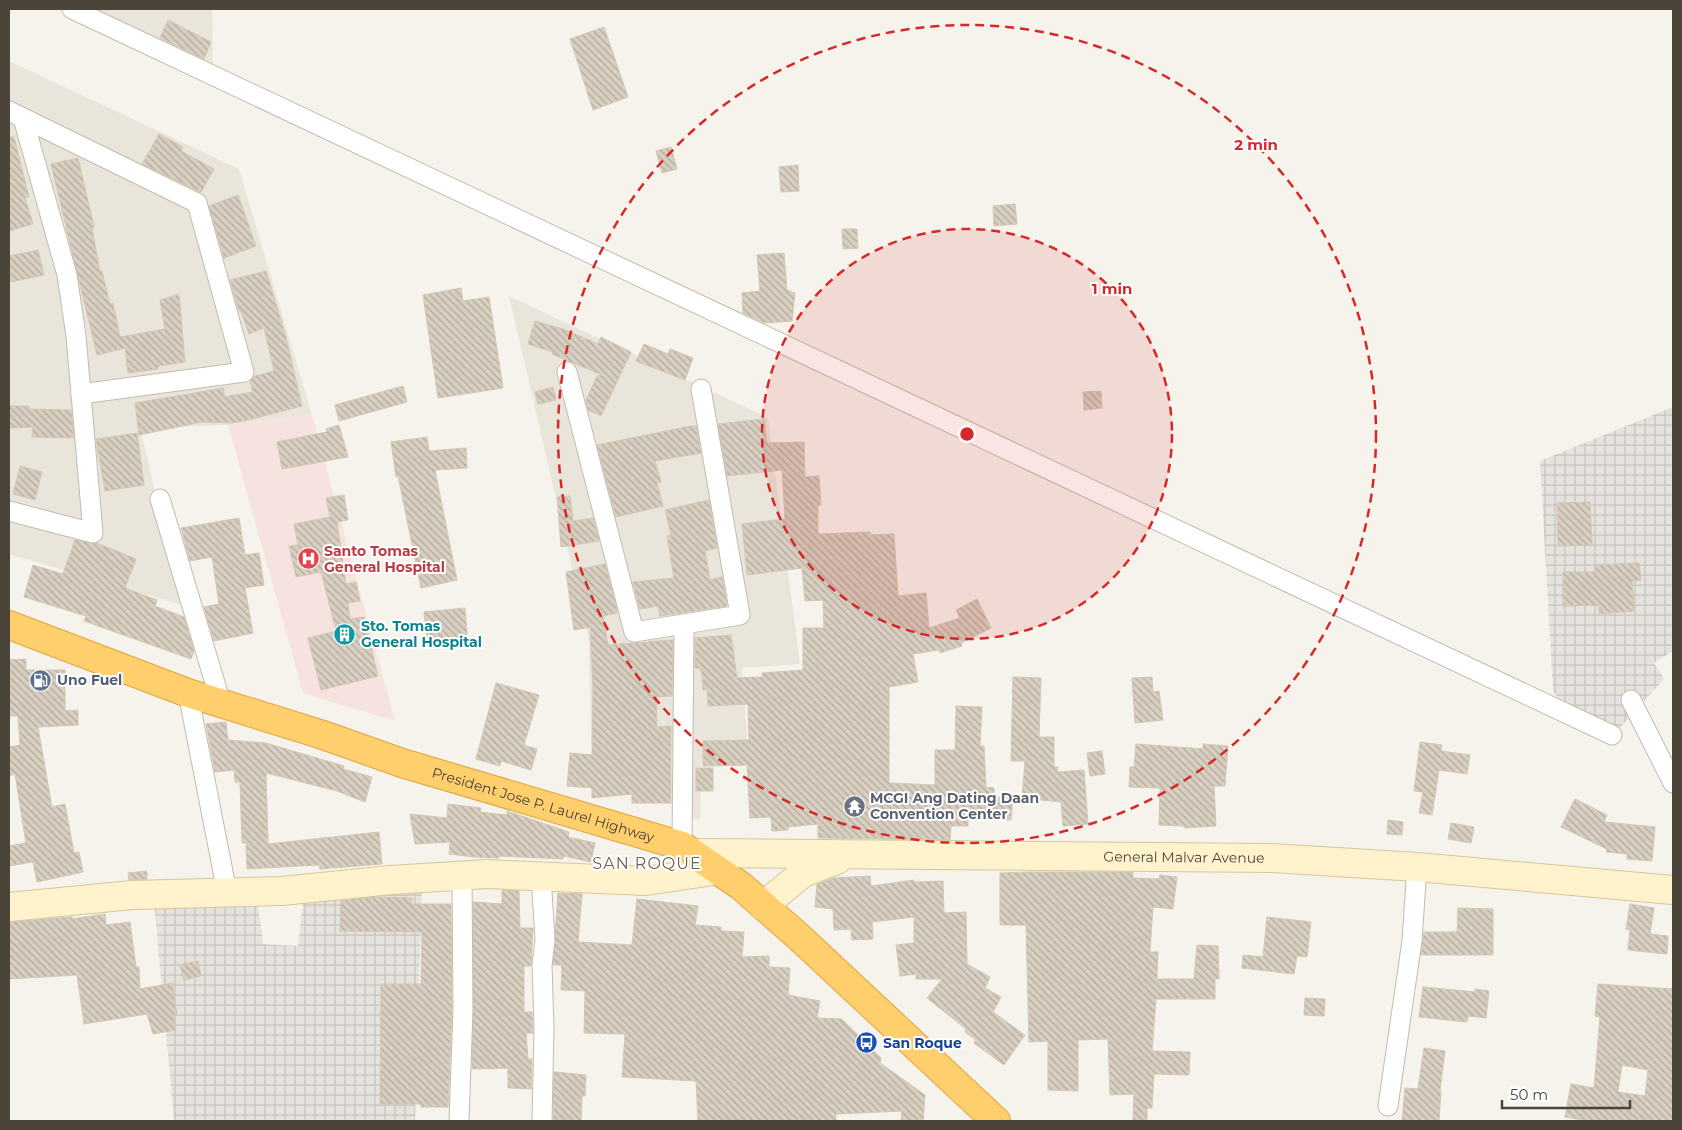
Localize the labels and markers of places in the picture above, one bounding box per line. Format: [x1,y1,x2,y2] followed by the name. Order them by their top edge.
[958,425,976,443] centre of rings
[324,542,445,576] place label: Santo Tomas General Hospital
[296,547,320,571] hospital icon: Santo Tomas General Hospital
[361,617,482,651] place label: Sto. Tomas General Hospital
[333,622,357,646] building icon: Sto. Tomas General Hospital
[29,668,53,692] fuel station icon: Uno Fuel
[57,671,122,689] place label: Uno Fuel
[870,789,1039,823] place label: MCGI Ang Dating Daan Convention Center
[842,794,866,818] temple icon: MCGI Ang Dating Daan Convention Center
[855,1031,879,1055] bus stop icon: San Roque
[883,1034,962,1052] place label: San Roque

